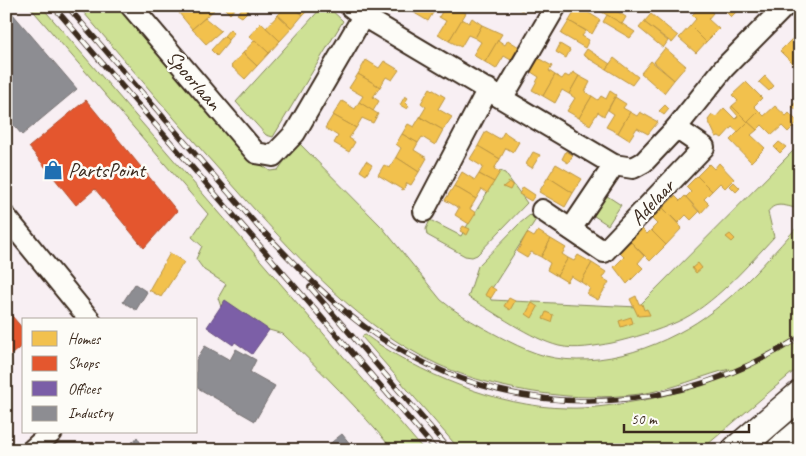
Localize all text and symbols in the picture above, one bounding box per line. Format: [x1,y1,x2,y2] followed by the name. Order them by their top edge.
[161,45,228,116] street label: Spoorlaan
[68,157,147,183] place label: PartsPoint
[42,159,64,181] shop icon: PartsPoint
[624,172,681,231] street label: Adelaar
[22,318,198,434] legend
[68,330,102,349] text: Homes
[68,354,101,373] text: Shops
[68,380,102,399] text: Offices
[624,401,748,433] scale bar
[68,404,115,423] text: Industry
[631,410,658,429] text: 50 m

